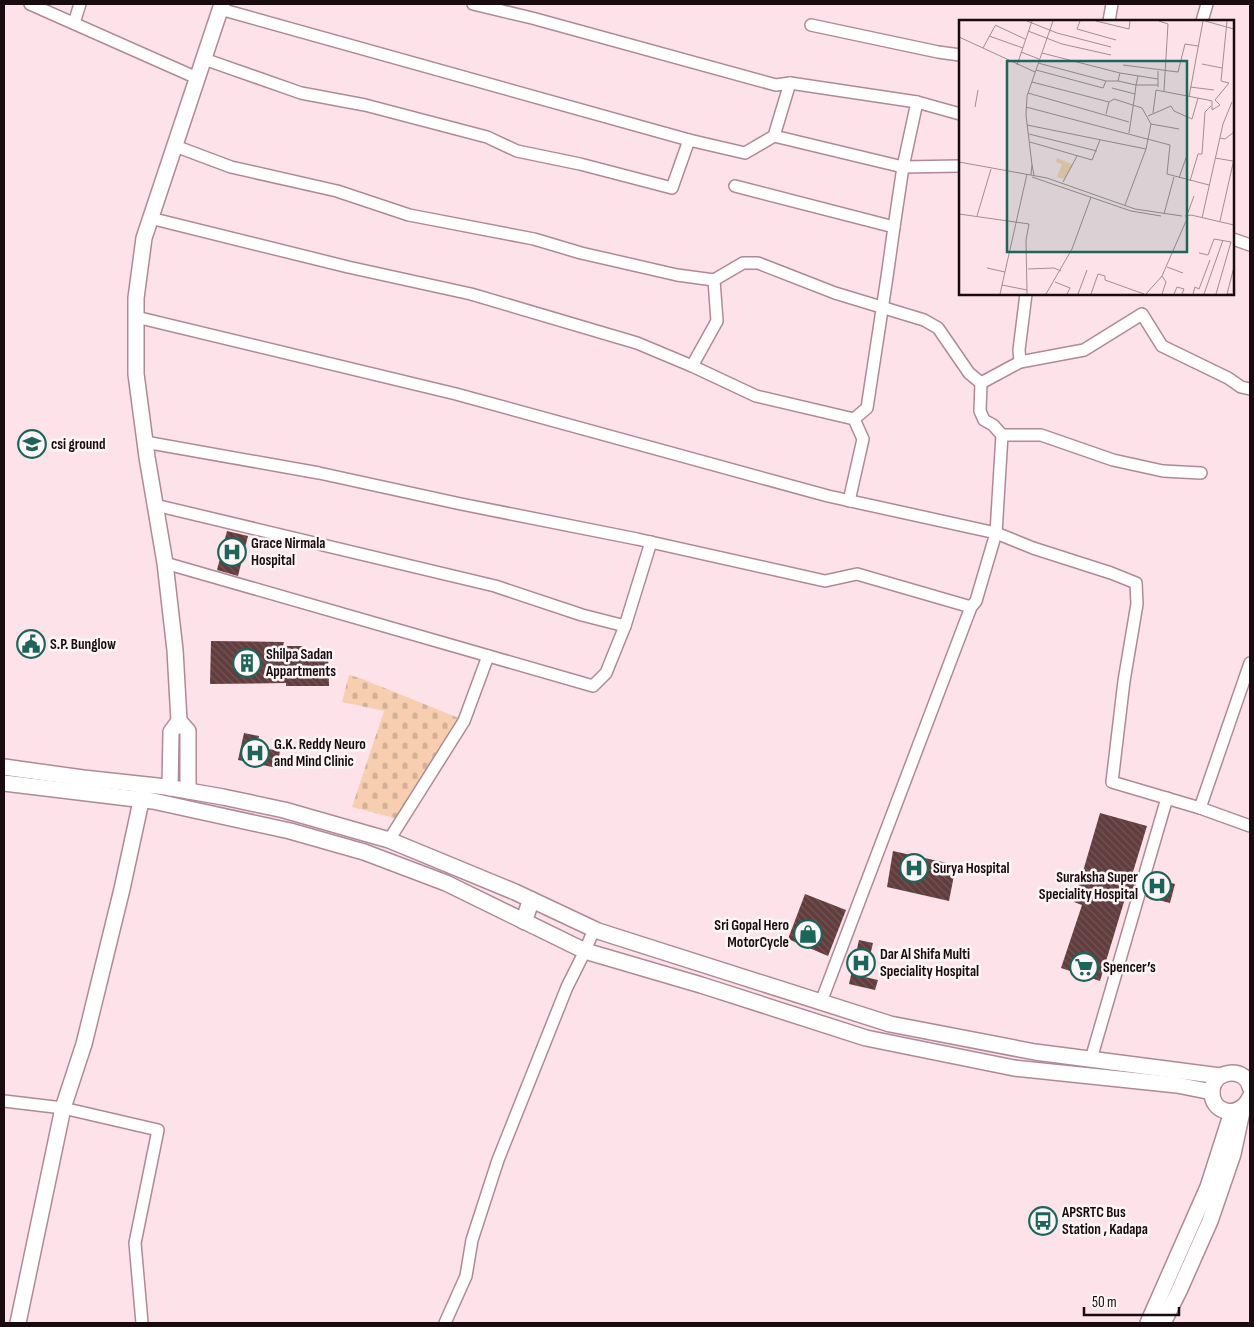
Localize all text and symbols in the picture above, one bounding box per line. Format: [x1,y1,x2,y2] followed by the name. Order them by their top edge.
[959,20,1234,295] inset map
[17,429,47,459] school or university icon: csi ground
[51,435,106,454] place label: csi ground
[251,534,325,570] place label: Grace Nirmala Hospital
[217,537,247,567] hospital icon: Grace Nirmala Hospital
[16,629,46,659] public building icon: S.P. Bunglow
[50,635,116,654] place label: S.P. Bunglow
[265,645,336,681] place label: Shilpa Sadan Appartments
[232,648,262,678] building icon: Shilpa Sadan Appartments
[274,735,366,771] place label: G.K. Reddy Neuro and Mind Clinic
[240,738,270,768] hospital icon: G.K. Reddy Neuro and Mind Clinic
[899,853,929,883] hospital icon: Surya Hospital
[933,859,1010,878] place label: Surya Hospital
[1039,868,1138,904] place label: Suraksha Super Speciality Hospital
[1142,871,1172,901] hospital icon: Suraksha Super Speciality Hospital
[714,916,789,952] place label: Sri Gopal Hero MotorCycle
[793,919,823,949] shop icon: Sri Gopal Hero MotorCycle
[880,945,979,981] place label: Dar Al Shifa Multi Speciality Hospital
[846,948,876,978] hospital icon: Dar Al Shifa Multi Speciality Hospital
[1069,952,1099,982] supermarket icon: Spencer’s
[1103,958,1156,977] place label: Spencer’s
[1061,1203,1148,1239] place label: APSRTC Bus Station , Kadapa
[1028,1206,1058,1236] bus stop icon: APSRTC Bus Station , Kadapa
[1084,1284,1179,1316] scale bar
[1092,1293,1117,1312] text: 50 m

